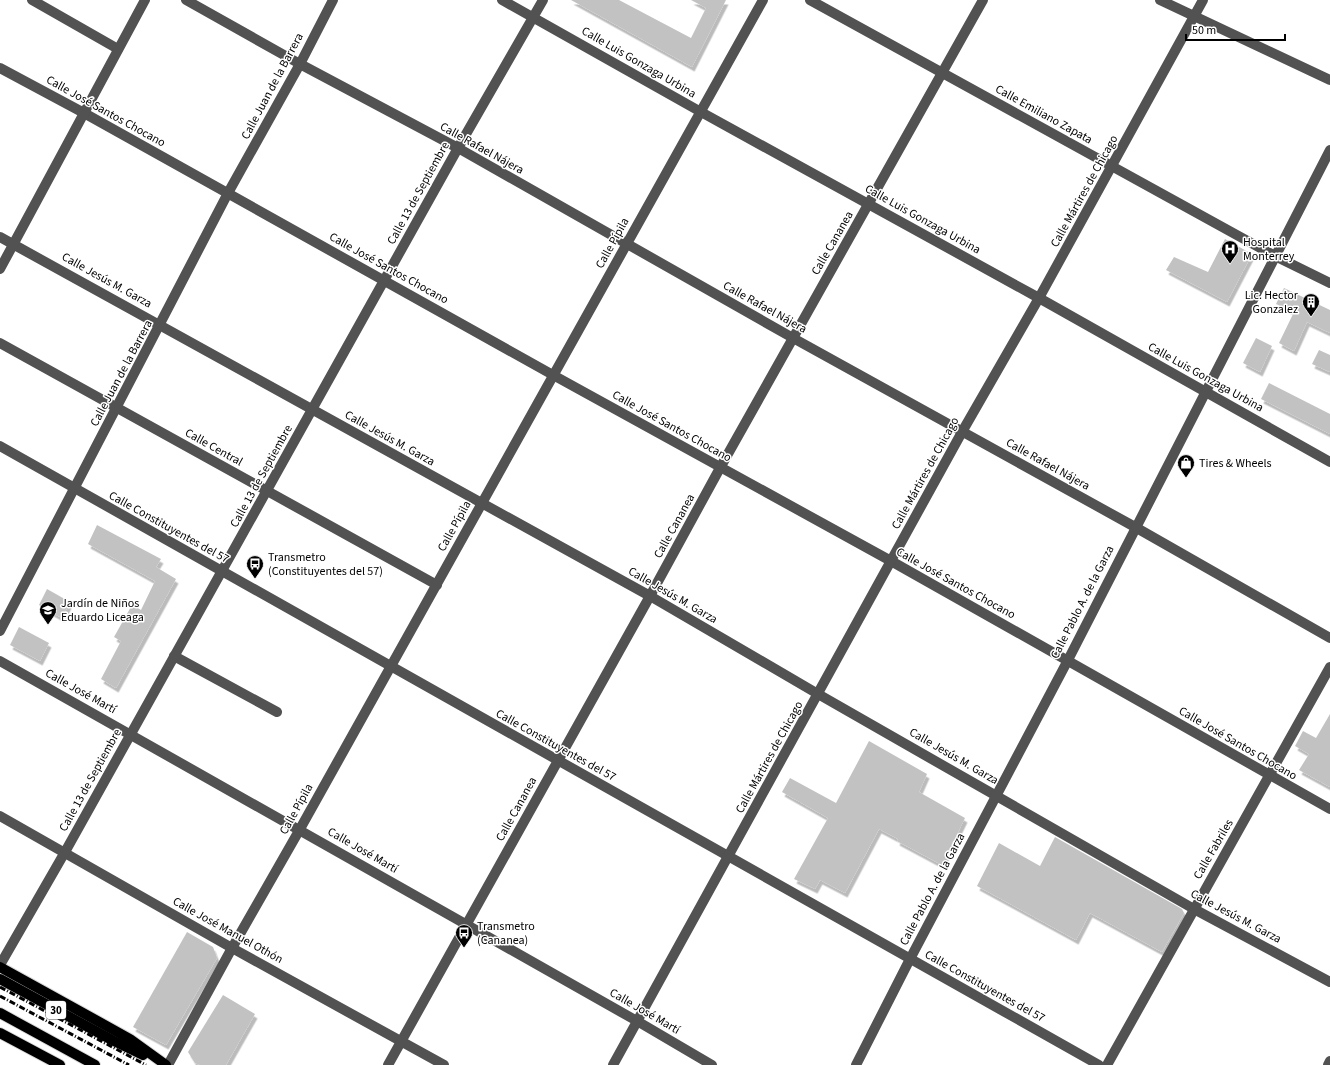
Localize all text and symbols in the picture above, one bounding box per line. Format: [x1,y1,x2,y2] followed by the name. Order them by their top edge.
[1186,16,1285,42] scale bar
[1192,22,1216,39] text: 50 m
[578,23,699,102] street label: Calle Luis Gonzaga Urbina
[237,30,308,142] street label: Calle Juan de la Barrera
[43,71,169,151] street label: Calle José Santos Chocano
[992,81,1095,148] street label: Calle Emiliano Zapata
[437,118,527,179] street label: Calle Rafael Nájera
[1046,132,1122,250] street label: Calle Mártires de Chicago
[383,139,454,248] street label: Calle 13 de Septiembre
[862,181,984,258] street label: Calle Luis Gonzaga Urbina
[807,208,858,278] street label: Calle Cananea
[591,215,633,272] street label: Calle Pípila
[326,228,452,308] street label: Calle José Santos Chocano
[1243,234,1295,265] place label: Hospital Monterrey
[1220,239,1240,264] hospital icon: Hospital Monterrey
[59,249,155,312] street label: Calle Jesús M. Garza
[720,277,810,338] street label: Calle Rafael Nájera
[1245,287,1299,318] place label: Lic. Hector Gonzalez
[1301,292,1321,317] building icon: Lic. Hector Gonzalez
[86,317,157,429] street label: Calle Juan de la Barrera
[1145,339,1267,416] street label: Calle Luis Gonzaga Urbina
[609,386,735,466] street label: Calle José Santos Chocano
[342,407,438,470] street label: Calle Jesús M. Garza
[887,414,963,532] street label: Calle Mártires de Chicago
[226,422,297,531] street label: Calle 13 de Septiembre
[182,425,246,470] street label: Calle Central
[1003,434,1093,495] street label: Calle Rafael Nájera
[1176,453,1196,478] shop icon: Tires & Wheels
[1199,455,1271,472] place label: Tires & Wheels
[106,487,232,568] street label: Calle Constituyentes del 57
[650,491,699,562] street label: Calle Cananea
[433,498,475,555] street label: Calle Pípila
[893,543,1019,623] street label: Calle José Santos Chocano
[1046,543,1118,662] street label: Calle Pablo A. de la Garza
[268,549,383,580] place label: Transmetro (Constituyentes del 57)
[245,554,265,579] bus stop icon: Transmetro (Constituyentes del 57)
[625,563,721,628] street label: Calle Jesús M. Garza
[61,595,144,626] place label: Jardín de Niños Eduardo Liceaga
[38,600,58,625] school or university icon: Jardín de Niños Eduardo Liceaga
[42,665,120,719] street label: Calle José Martí
[731,698,807,816] street label: Calle Mártires de Chicago
[1175,703,1300,784] street label: Calle José Santos Chocano
[493,705,619,786] street label: Calle Constituyentes del 57
[906,724,1002,789] street label: Calle Jesús M. Garza
[55,726,126,835] street label: Calle 13 de Septiembre
[492,774,541,845] street label: Calle Cananea
[275,781,317,838] street label: Calle Pípila
[1189,816,1237,882] street label: Calle Fabriles
[324,823,402,878] street label: Calle José Martí
[896,830,969,948] street label: Calle Pablo A. de la Garza
[1187,885,1284,948] street label: Calle Jesús M. Garza
[169,893,286,968] street label: Calle José Manuel Othón
[477,918,535,949] place label: Transmetro (Cananea)
[454,923,474,948] bus stop icon: Transmetro (Cananea)
[922,946,1048,1027] street label: Calle Constituyentes del 57
[606,984,684,1039] street label: Calle José Martí
[46,1001,66,1019] road number: 30

